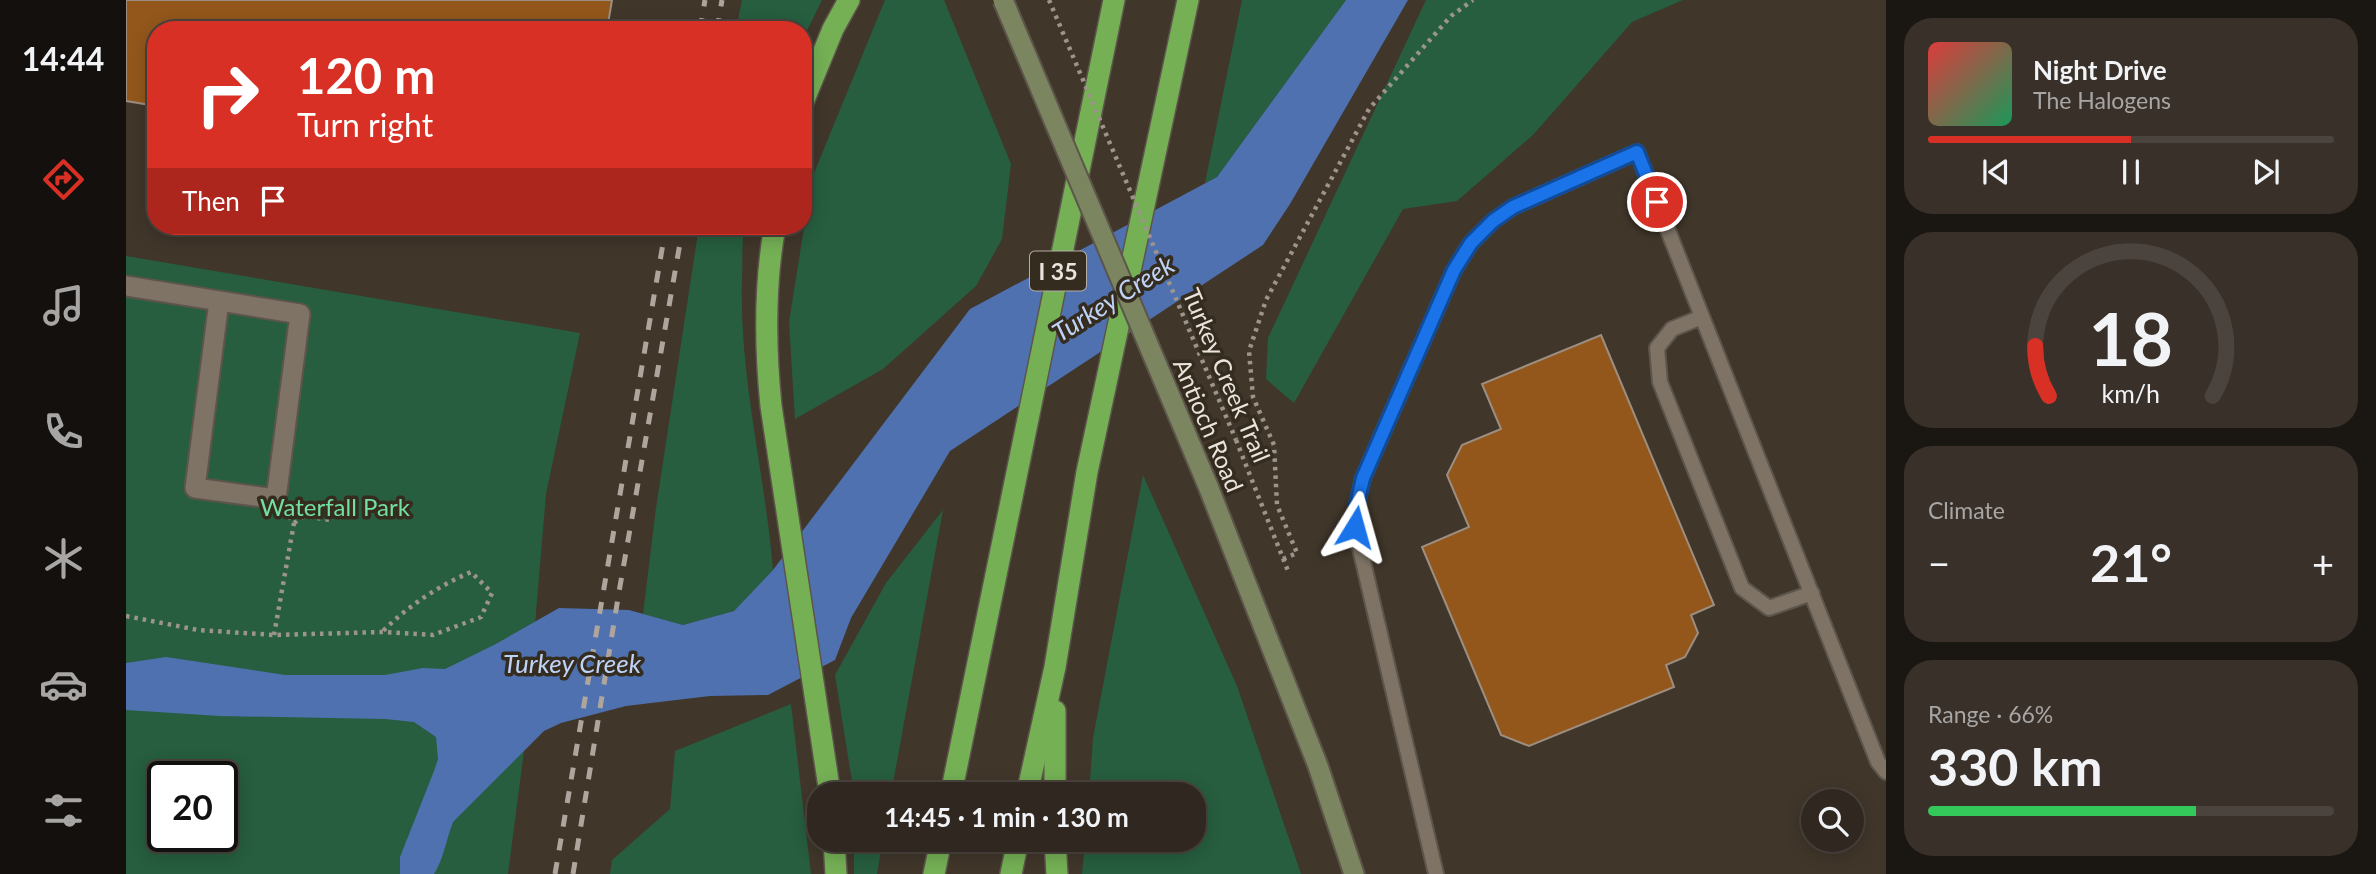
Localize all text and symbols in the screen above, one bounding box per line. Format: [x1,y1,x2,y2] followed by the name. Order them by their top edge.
[22,39,104,78] text: 14:44
[297,46,435,104] text: 120 m
[182,49,273,140] icon: right
[2033,54,2167,86] text: Night Drive
[2033,86,2171,114] text: The Halogens
[297,105,433,144] text: Turn right
[1977,153,2015,191] icon: previous
[2112,153,2150,191] icon: pause
[2247,153,2285,191] icon: next
[39,155,88,204] icon: directions
[1627,172,1687,232] pin
[254,182,292,220] icon: arrive
[1638,183,1676,221] icon: arrive
[182,185,240,217] text: Then
[1046,248,1181,348] water label: Turkey Creek
[1030,252,1086,290] road number: I 35
[39,281,88,330] icon: music
[1177,284,1277,466] street label: Turkey Creek Trail
[2089,294,2173,382] text: 18
[1168,354,1250,496] street label: Antioch Road
[2102,378,2160,408] text: km/h
[39,407,88,456] icon: phone
[1318,490,1392,564] position arrow
[260,492,411,521] park label: Waterfall Park
[1928,496,2005,524] text: Climate
[2090,531,2172,593] text: 21°
[39,534,88,583] icon: climate
[1928,540,1950,586] text: −
[2312,540,2334,586] text: +
[503,647,642,679] water label: Turkey Creek
[39,660,88,709] icon: car
[1928,700,2053,728] text: Range · 66%
[1928,735,2102,797] text: 330 km
[147,761,238,852] speed limit sign: 20
[39,786,88,835] icon: filters
[1801,789,1864,852] map controls
[1801,789,1864,852] button: search
[884,801,1129,833] text: 14:45 · 1 min · 130 m

